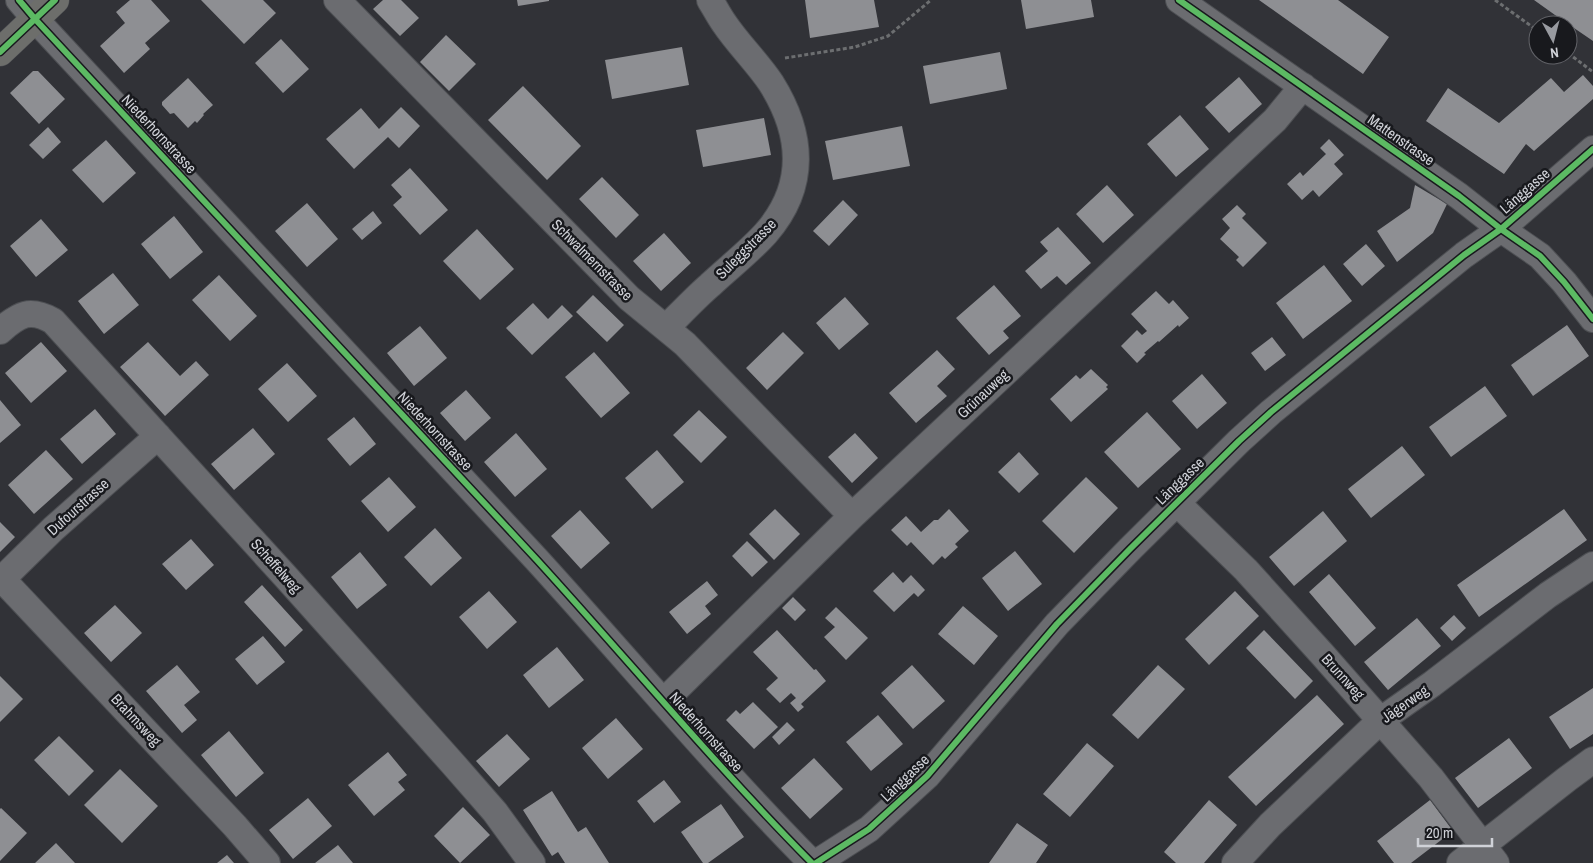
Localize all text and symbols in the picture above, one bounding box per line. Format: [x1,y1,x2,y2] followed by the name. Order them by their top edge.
[1528,15,1578,65] north arrow
[1549,43,1560,62] text: N
[117,89,202,178] street label: Niederhornstrasse
[1364,109,1439,170] street label: Mattenstrasse
[1495,163,1554,218] street label: Länggasse
[547,214,638,305] street label: Schwalmernstrasse
[711,214,781,284] street label: Suleggstrasse
[952,364,1013,423] street label: Grünauweg
[393,386,478,475] street label: Niederhornstrasse
[1151,452,1209,509] street label: Länggasse
[42,473,113,540] street label: Dufourstrasse
[246,534,307,598] street label: Scheffelweg
[1317,649,1370,704] street label: Brunnweg
[1377,680,1433,727] street label: Jägerweg
[665,687,748,776] street label: Niederhornstrasse
[107,689,166,751] street label: Brahmsweg
[876,749,934,806] street label: Länggasse
[1418,816,1492,848] scale bar
[1426,822,1453,843] text: 20 m

